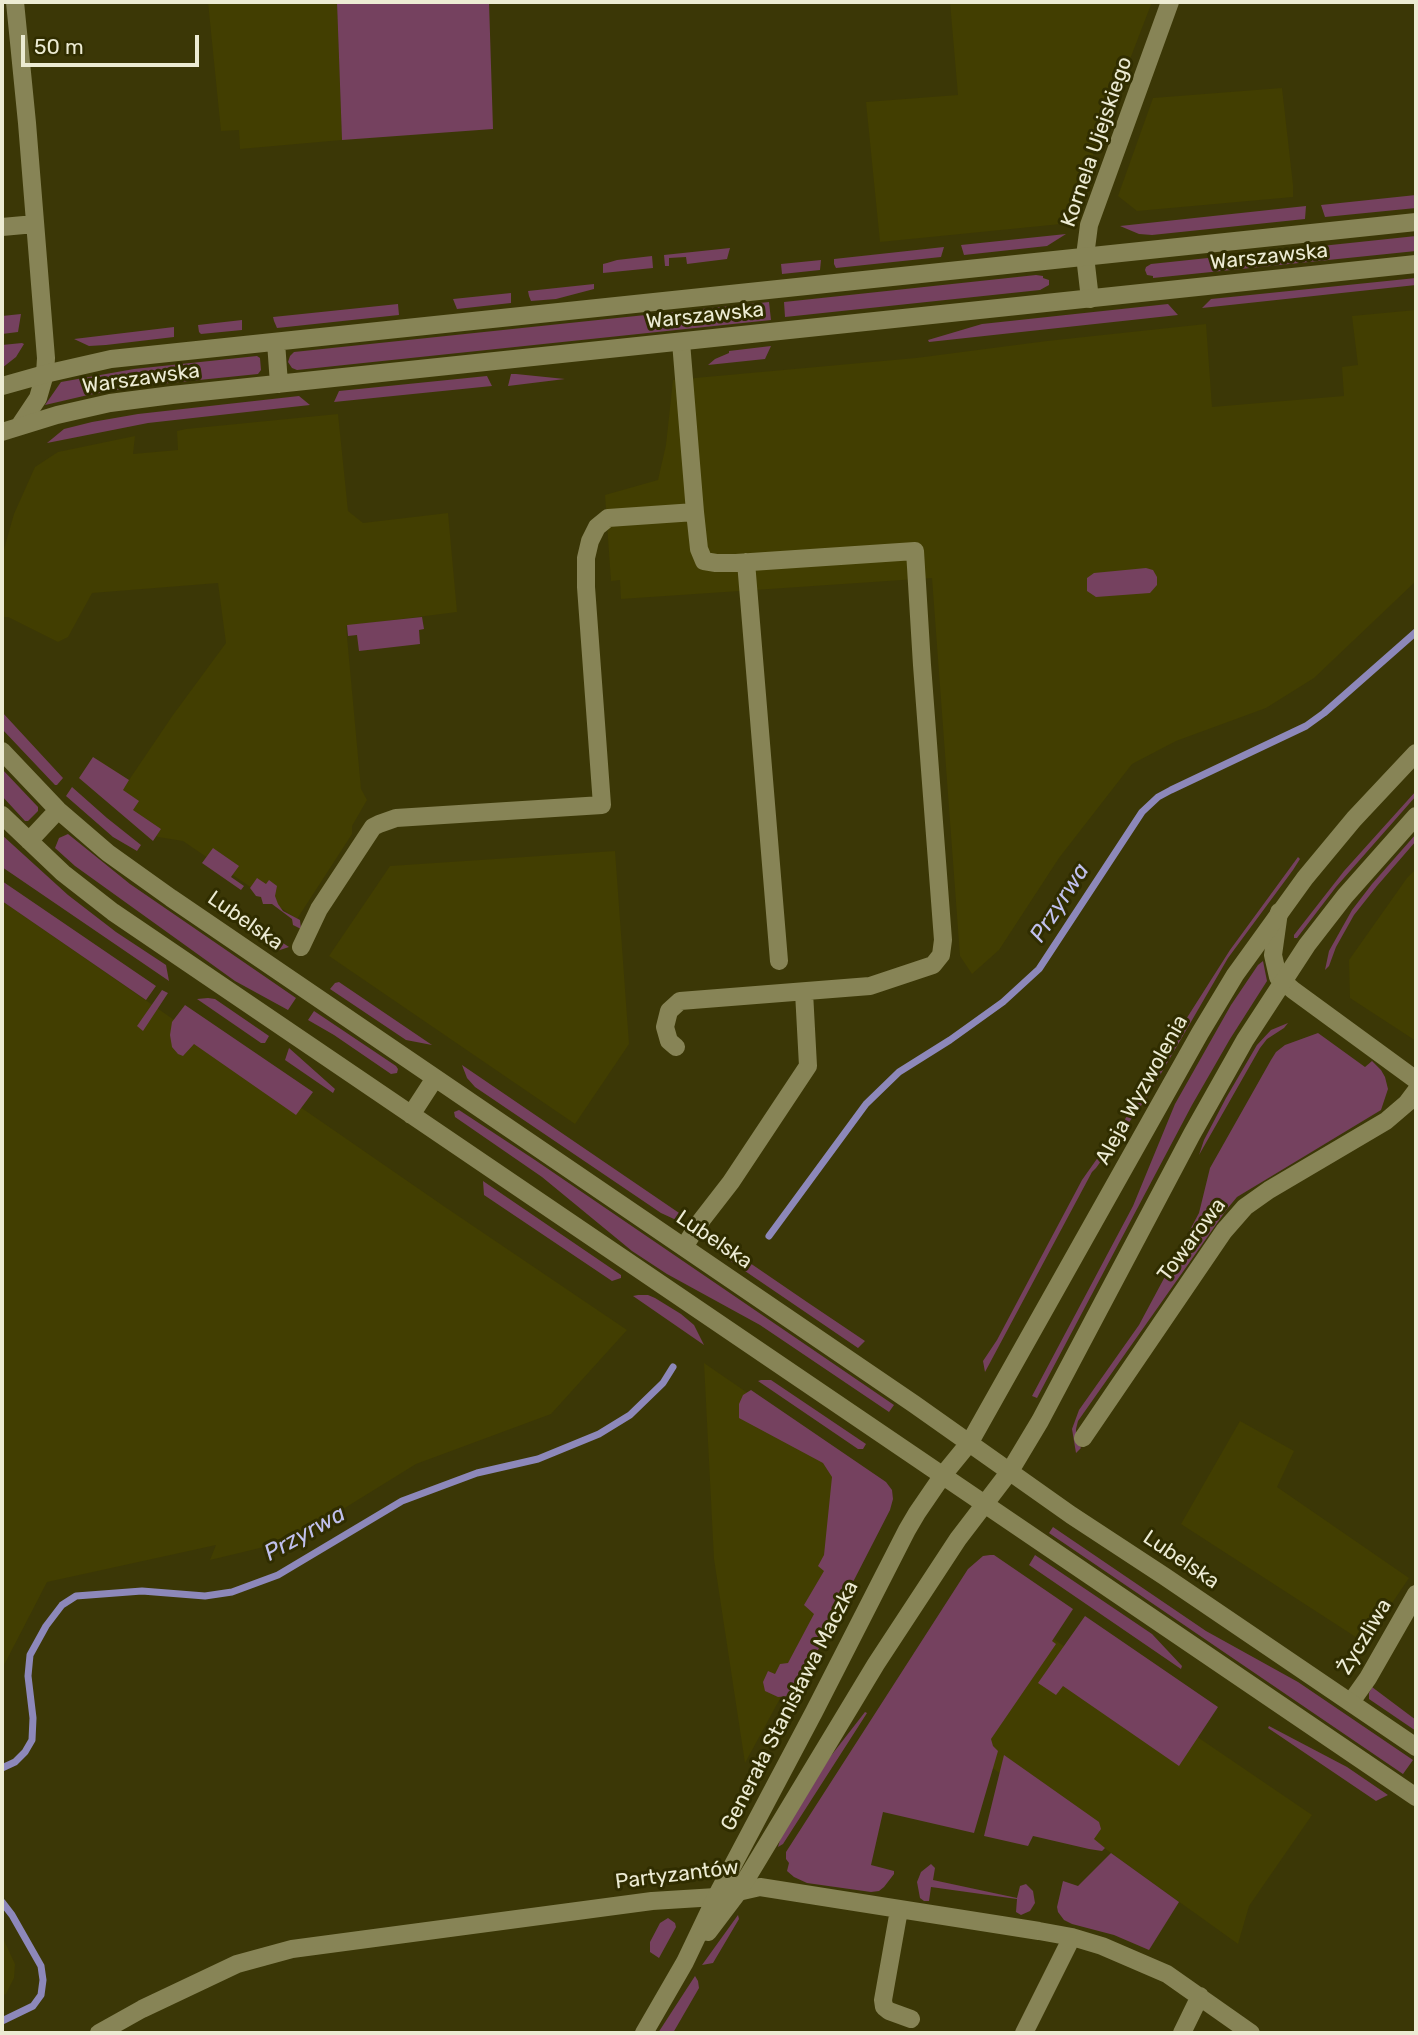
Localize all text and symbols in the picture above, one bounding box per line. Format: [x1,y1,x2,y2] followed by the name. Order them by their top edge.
[24,21,203,65] scale bar
[34,34,84,59] text: 50 m
[1056,54,1138,230] street label: Kornela Ujejskiego
[1209,238,1329,276] street label: Warszawska
[645,297,765,335] street label: Warszawska
[81,358,201,400] street label: Warszawska
[1024,858,1096,948] water label: Przyrwa
[202,886,288,956] street label: Lubelska
[1091,1011,1193,1169] street label: Aleja Wyzwolenia
[1153,1193,1231,1287] street label: Towarowa
[671,1205,757,1275] street label: Lubelska
[260,1500,350,1568] water label: Przyrwa
[1138,1525,1224,1595] street label: Lubelska
[716,1577,864,1835] street label: Generała Stanisława Maczka
[1333,1595,1397,1679] street label: Życzliwa
[614,1855,740,1895] street label: Partyzantów

